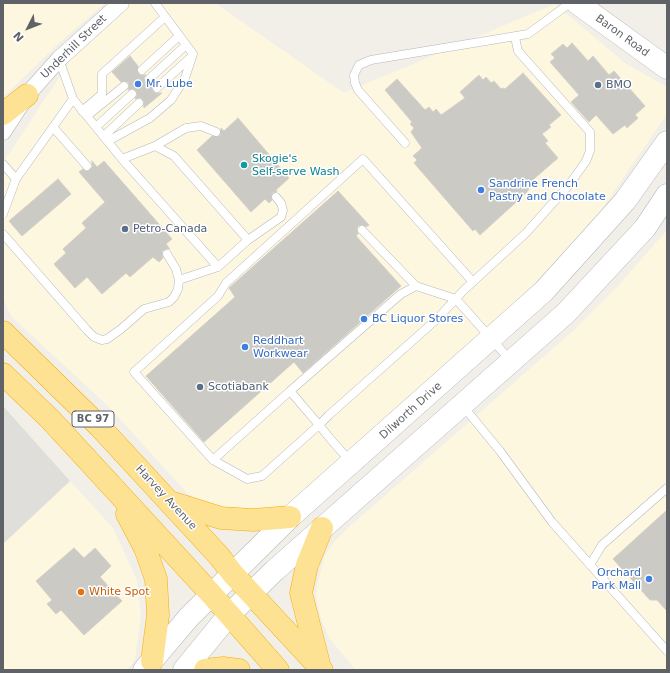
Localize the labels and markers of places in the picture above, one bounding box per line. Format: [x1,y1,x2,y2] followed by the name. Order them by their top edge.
[146,77,193,91] place label: Mr. Lube
[606,78,632,92] place label: BMO
[133,79,143,89] marker: Mr. Lube
[593,80,603,90] marker: BMO
[252,152,339,178] place label: Skogie's Self-serve Wash
[239,160,249,170] marker: Skogie's Self-serve Wash
[489,177,606,203] place label: Sandrine French Pastry and Chocolate
[476,185,486,195] marker: Sandrine French Pastry and Chocolate
[133,222,207,236] place label: Petro-Canada
[120,224,130,234] marker: Petro-Canada
[372,312,463,326] place label: BC Liquor Stores
[359,314,369,324] marker: BC Liquor Stores
[253,334,308,360] place label: Reddhart Workwear
[240,342,250,352] marker: Reddhart Workwear
[208,380,269,394] place label: Scotiabank
[195,382,205,392] marker: Scotiabank
[591,566,641,592] place label: Orchard Park Mall
[644,574,654,584] marker: Orchard Park Mall
[89,585,149,599] place label: White Spot
[76,587,86,597] marker: White Spot

